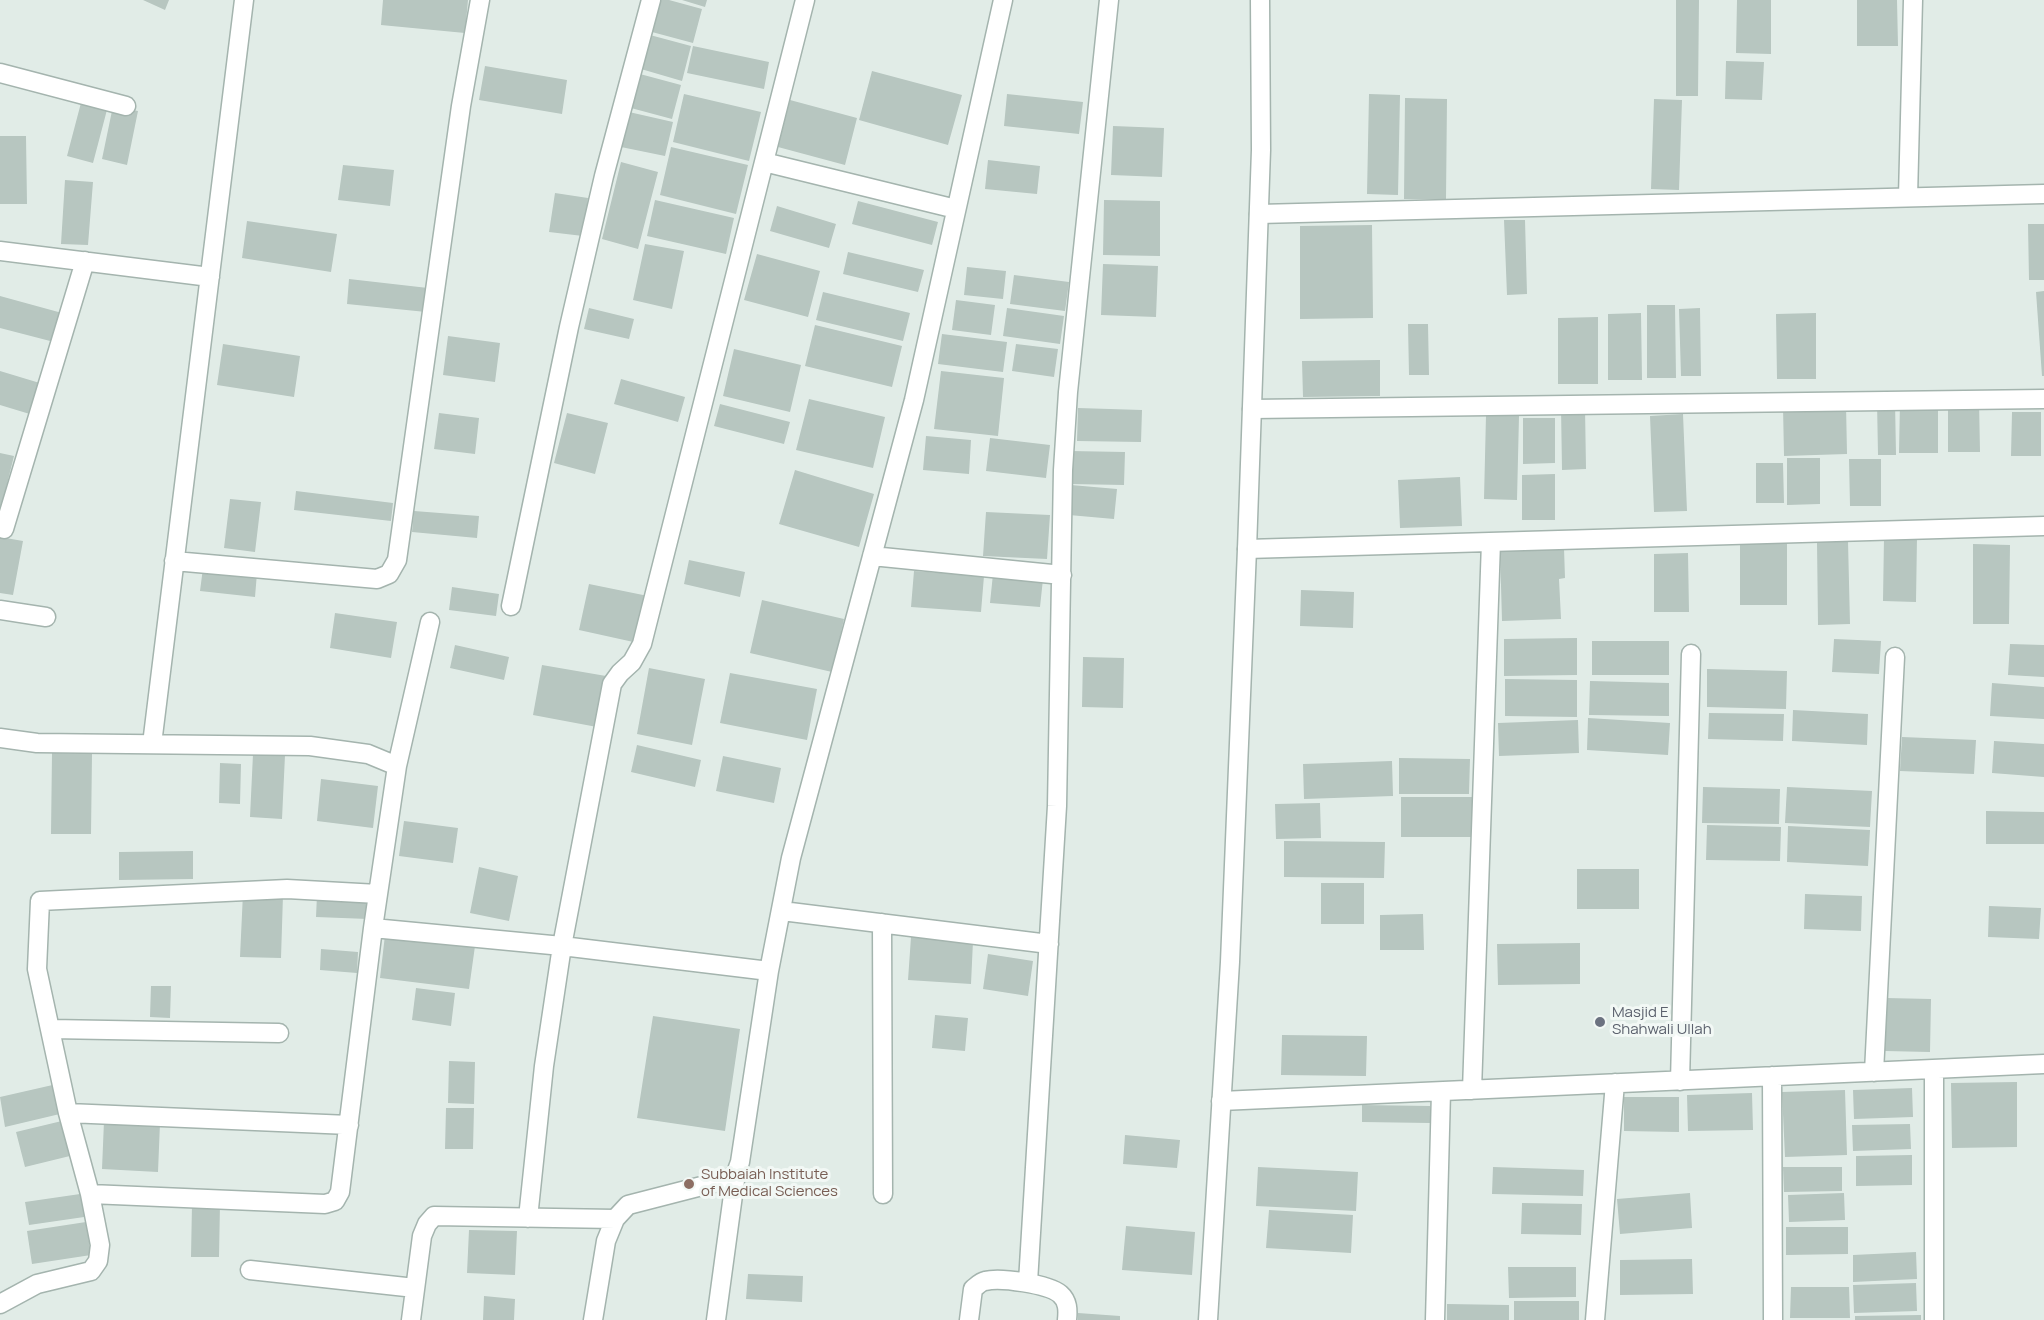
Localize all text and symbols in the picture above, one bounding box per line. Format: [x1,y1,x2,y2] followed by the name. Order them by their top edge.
[1612,1004,1712,1039] place label: Masjid E Shahwali Ullah
[1593,1015,1607,1029] marker: Masjid E Shahwali Ullah
[701,1166,838,1201] place label: Subbaiah Institute of Medical Sciences
[682,1177,696,1191] marker: Subbaiah Institute of Medical Sciences

